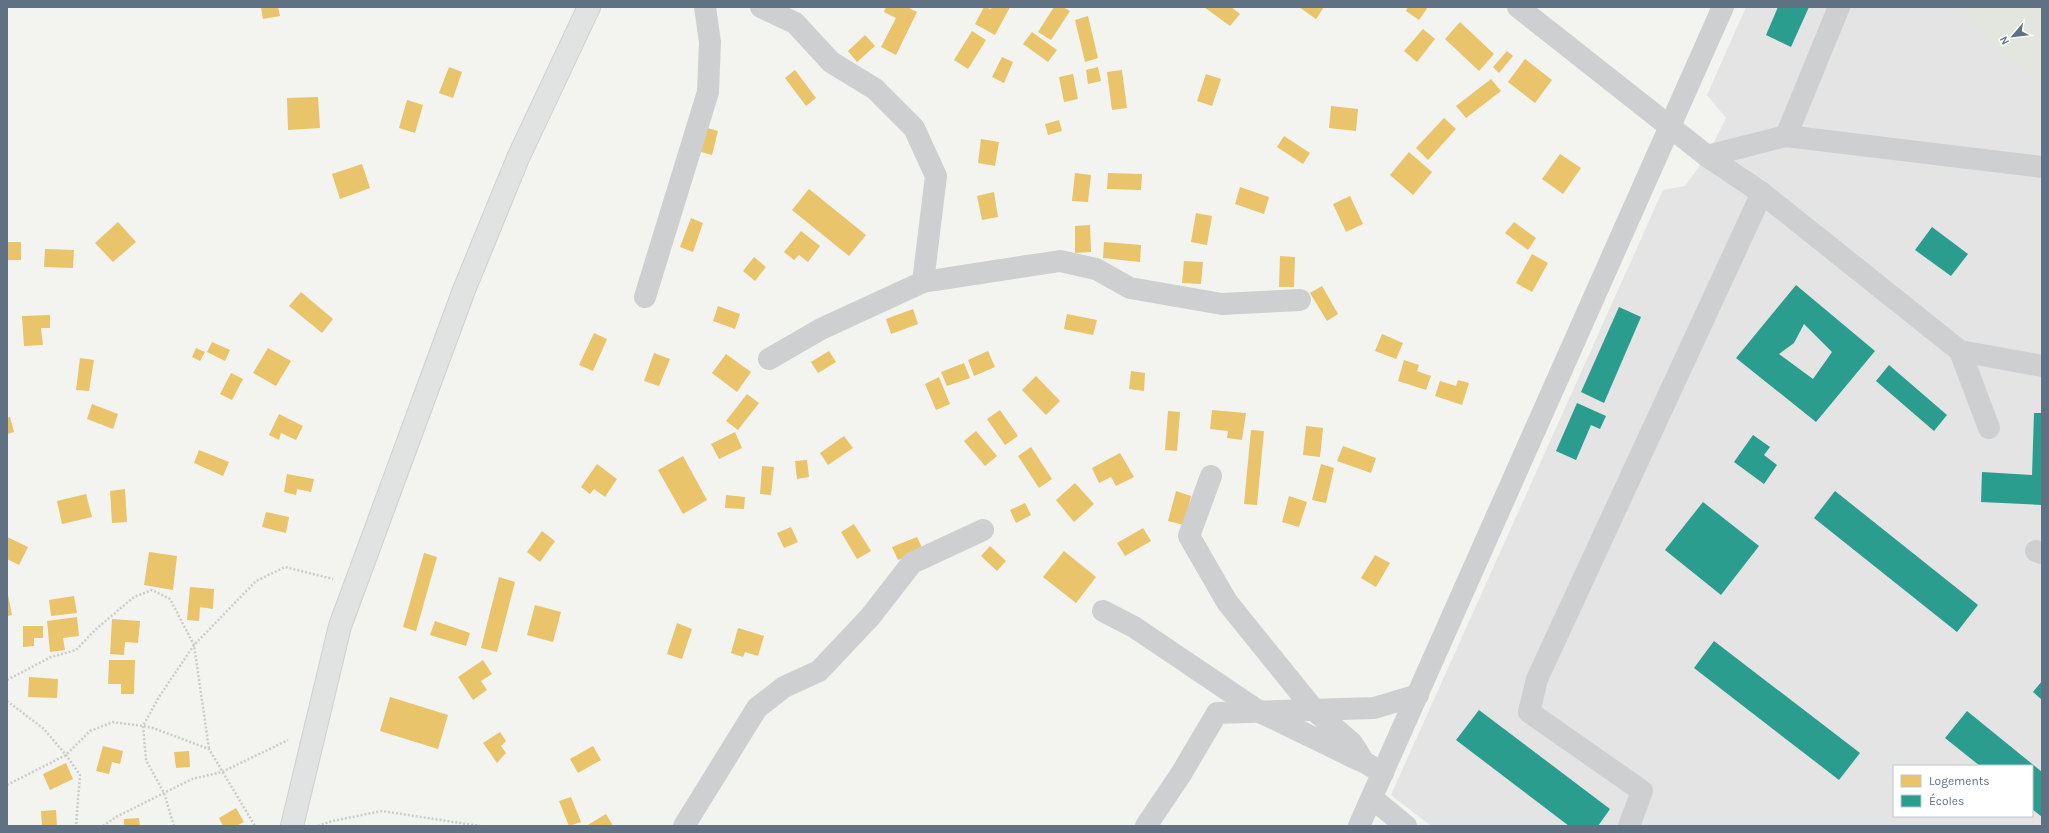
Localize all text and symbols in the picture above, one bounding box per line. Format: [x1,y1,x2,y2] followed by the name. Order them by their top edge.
[1993,16,2033,56] north arrow
[1997,34,2012,47] text: N
[1893,765,2033,817] legend
[1929,774,1990,788] text: Logements
[1929,793,1964,808] text: Écoles

